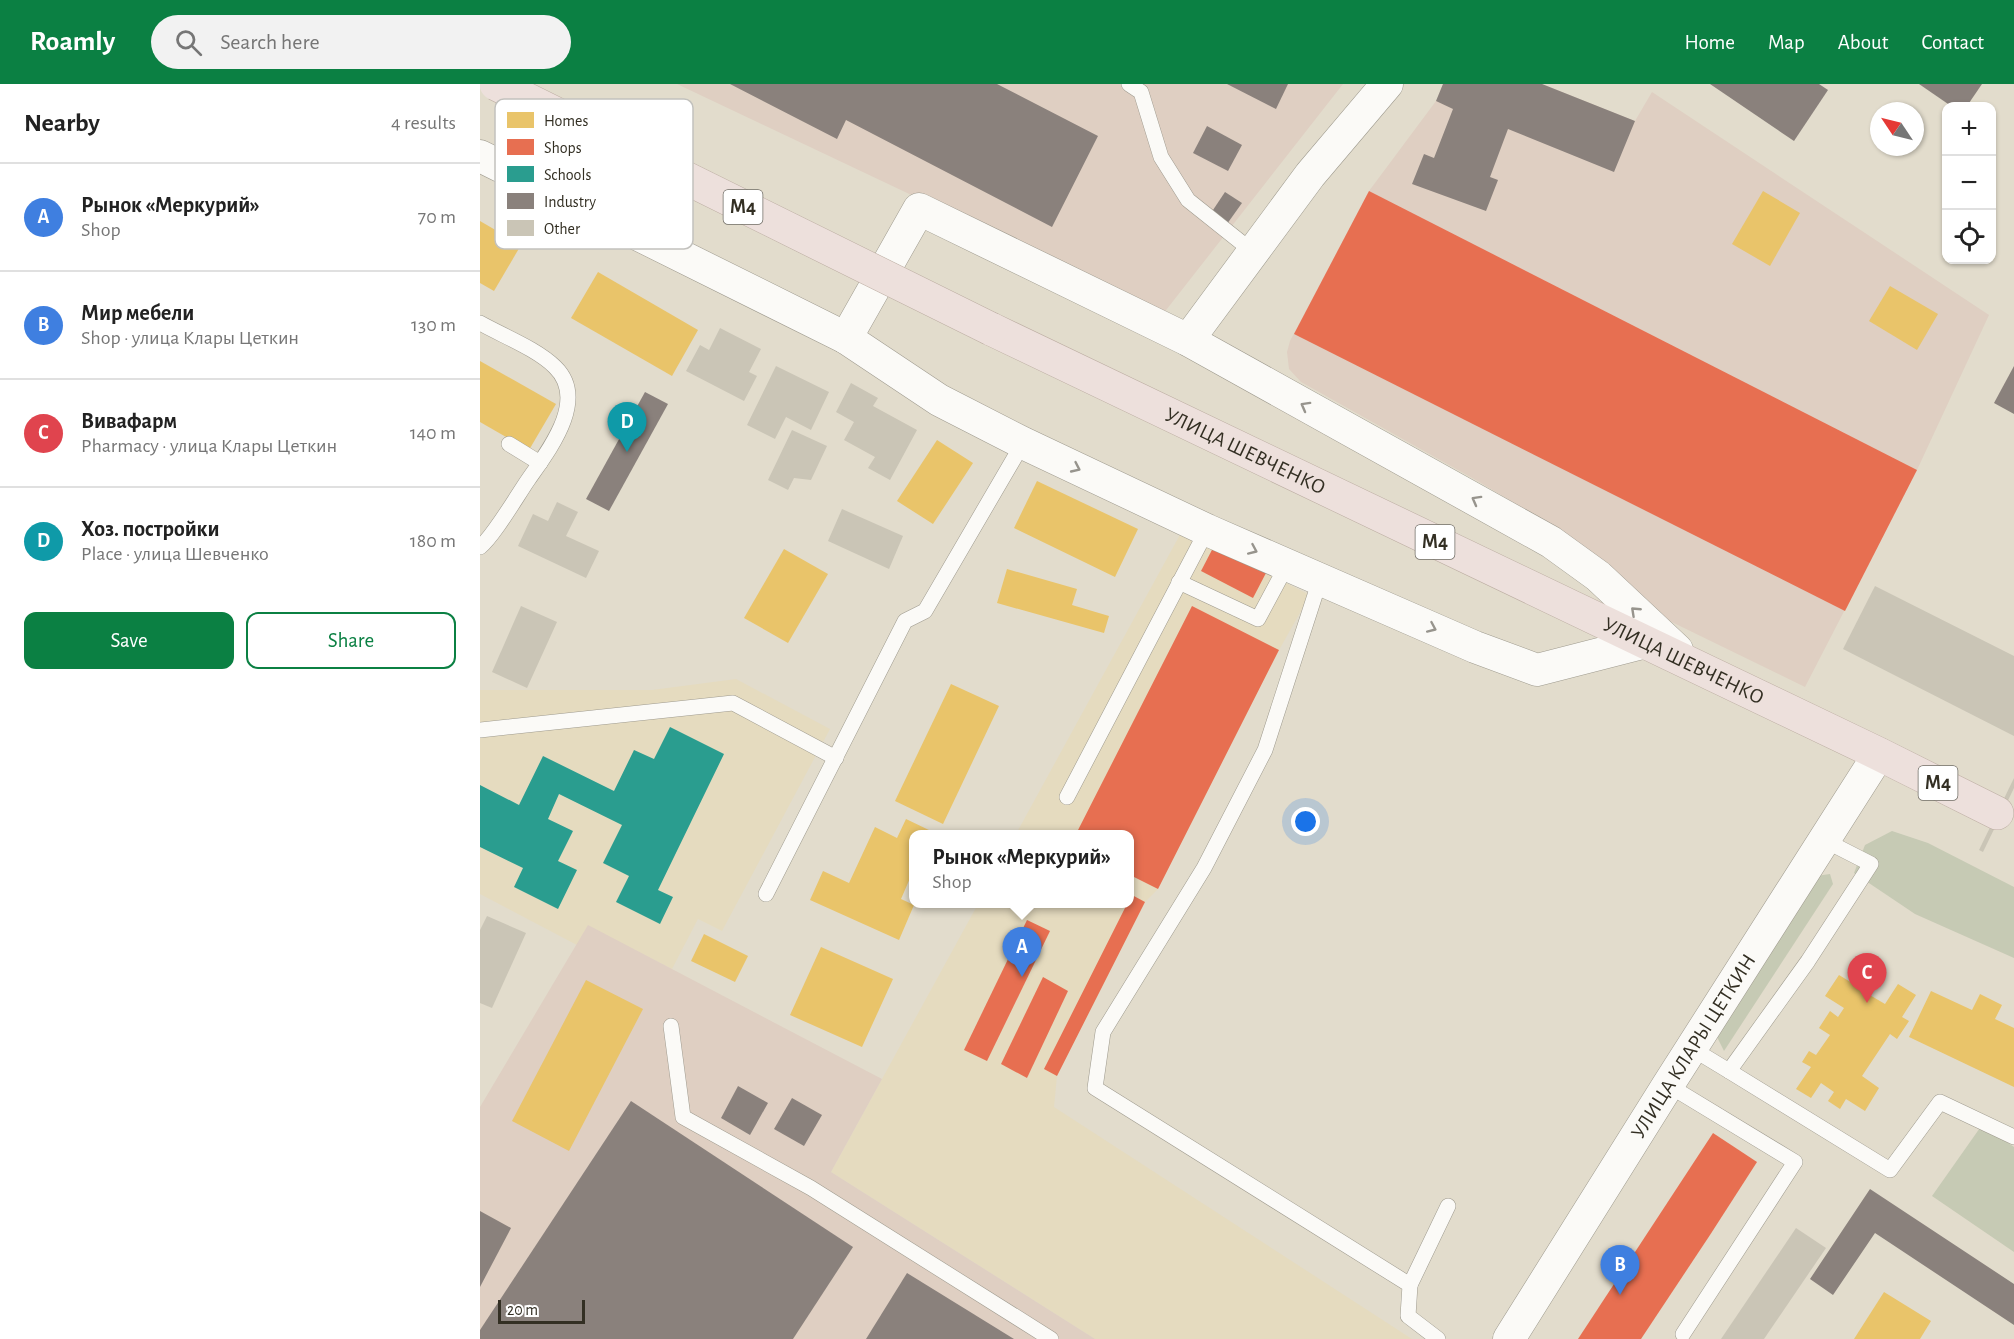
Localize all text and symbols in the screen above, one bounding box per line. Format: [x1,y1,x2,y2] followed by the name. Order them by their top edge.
[151,15,571,69] search box
[172,26,205,59] icon: search
[30,28,115,56] text: Roamly
[220,31,320,53] text: Search here
[1684,32,1735,53] text: Home
[1768,32,1805,53] text: Map
[1838,32,1888,53] text: About
[1921,32,1984,53] text: Contact
[495,99,693,249] legend
[1870,102,1924,156] north arrow
[1942,102,1996,264] map controls
[1942,102,1996,156] button: +
[24,110,100,136] text: Nearby
[391,113,456,133] text: 4 results
[544,113,588,129] text: Homes
[544,140,582,156] text: Shops
[1942,156,1996,210] button: −
[544,167,591,183] text: Schools
[724,190,762,224] road number: M4
[81,194,260,216] text: Рынок «Меркурий»
[544,194,596,211] text: Industry
[38,207,50,227] text: A
[418,207,456,227] text: 70 m
[1942,210,1996,264] button: locate
[81,220,121,240] text: Shop
[544,221,581,237] text: Other
[81,302,194,324] text: Мир мебели
[38,315,49,335] text: B
[411,315,456,335] text: 130 m
[81,328,299,348] text: Shop · улица Клары Цеткин
[608,402,646,452] pin: D
[1301,402,1311,413] one-way arrow
[1162,403,1329,498] street label: УЛИЦА ШЕВЧЕНКО
[81,410,177,432] text: Вивафарм
[38,423,49,443] text: C
[410,423,456,443] text: 140 m
[81,436,337,456] text: Pharmacy · улица Клары Цеткин
[1070,460,1081,472] one-way arrow
[1471,496,1482,507] one-way arrow
[81,518,220,540] text: Хоз. постройки
[1416,525,1454,559] road number: M4
[37,531,50,551] text: D
[410,531,456,551] text: 180 m
[1246,543,1257,555] one-way arrow
[81,544,269,564] text: Place · улица Шевченко
[1631,607,1642,618] one-way arrow
[24,612,234,669] button: Save
[246,612,456,669] button: Share
[1600,613,1767,708] street label: УЛИЦА ШЕВЧЕНКО
[1425,621,1436,633] one-way arrow
[1918,766,1958,800] road number: M4
[1291,807,1320,836] your location
[909,830,1134,908] popup
[932,846,1111,868] text: Рынок «Меркурий»
[932,872,972,892] text: Shop
[1002,928,1042,977] pin: A
[1627,950,1759,1142] street label: УЛИЦА КЛАРЫ ЦЕТКИН
[1848,954,1886,1003] pin: C
[1600,1246,1640,1295] pin: B
[498,1297,585,1324] scale bar
[507,1302,538,1318] text: 20 m

